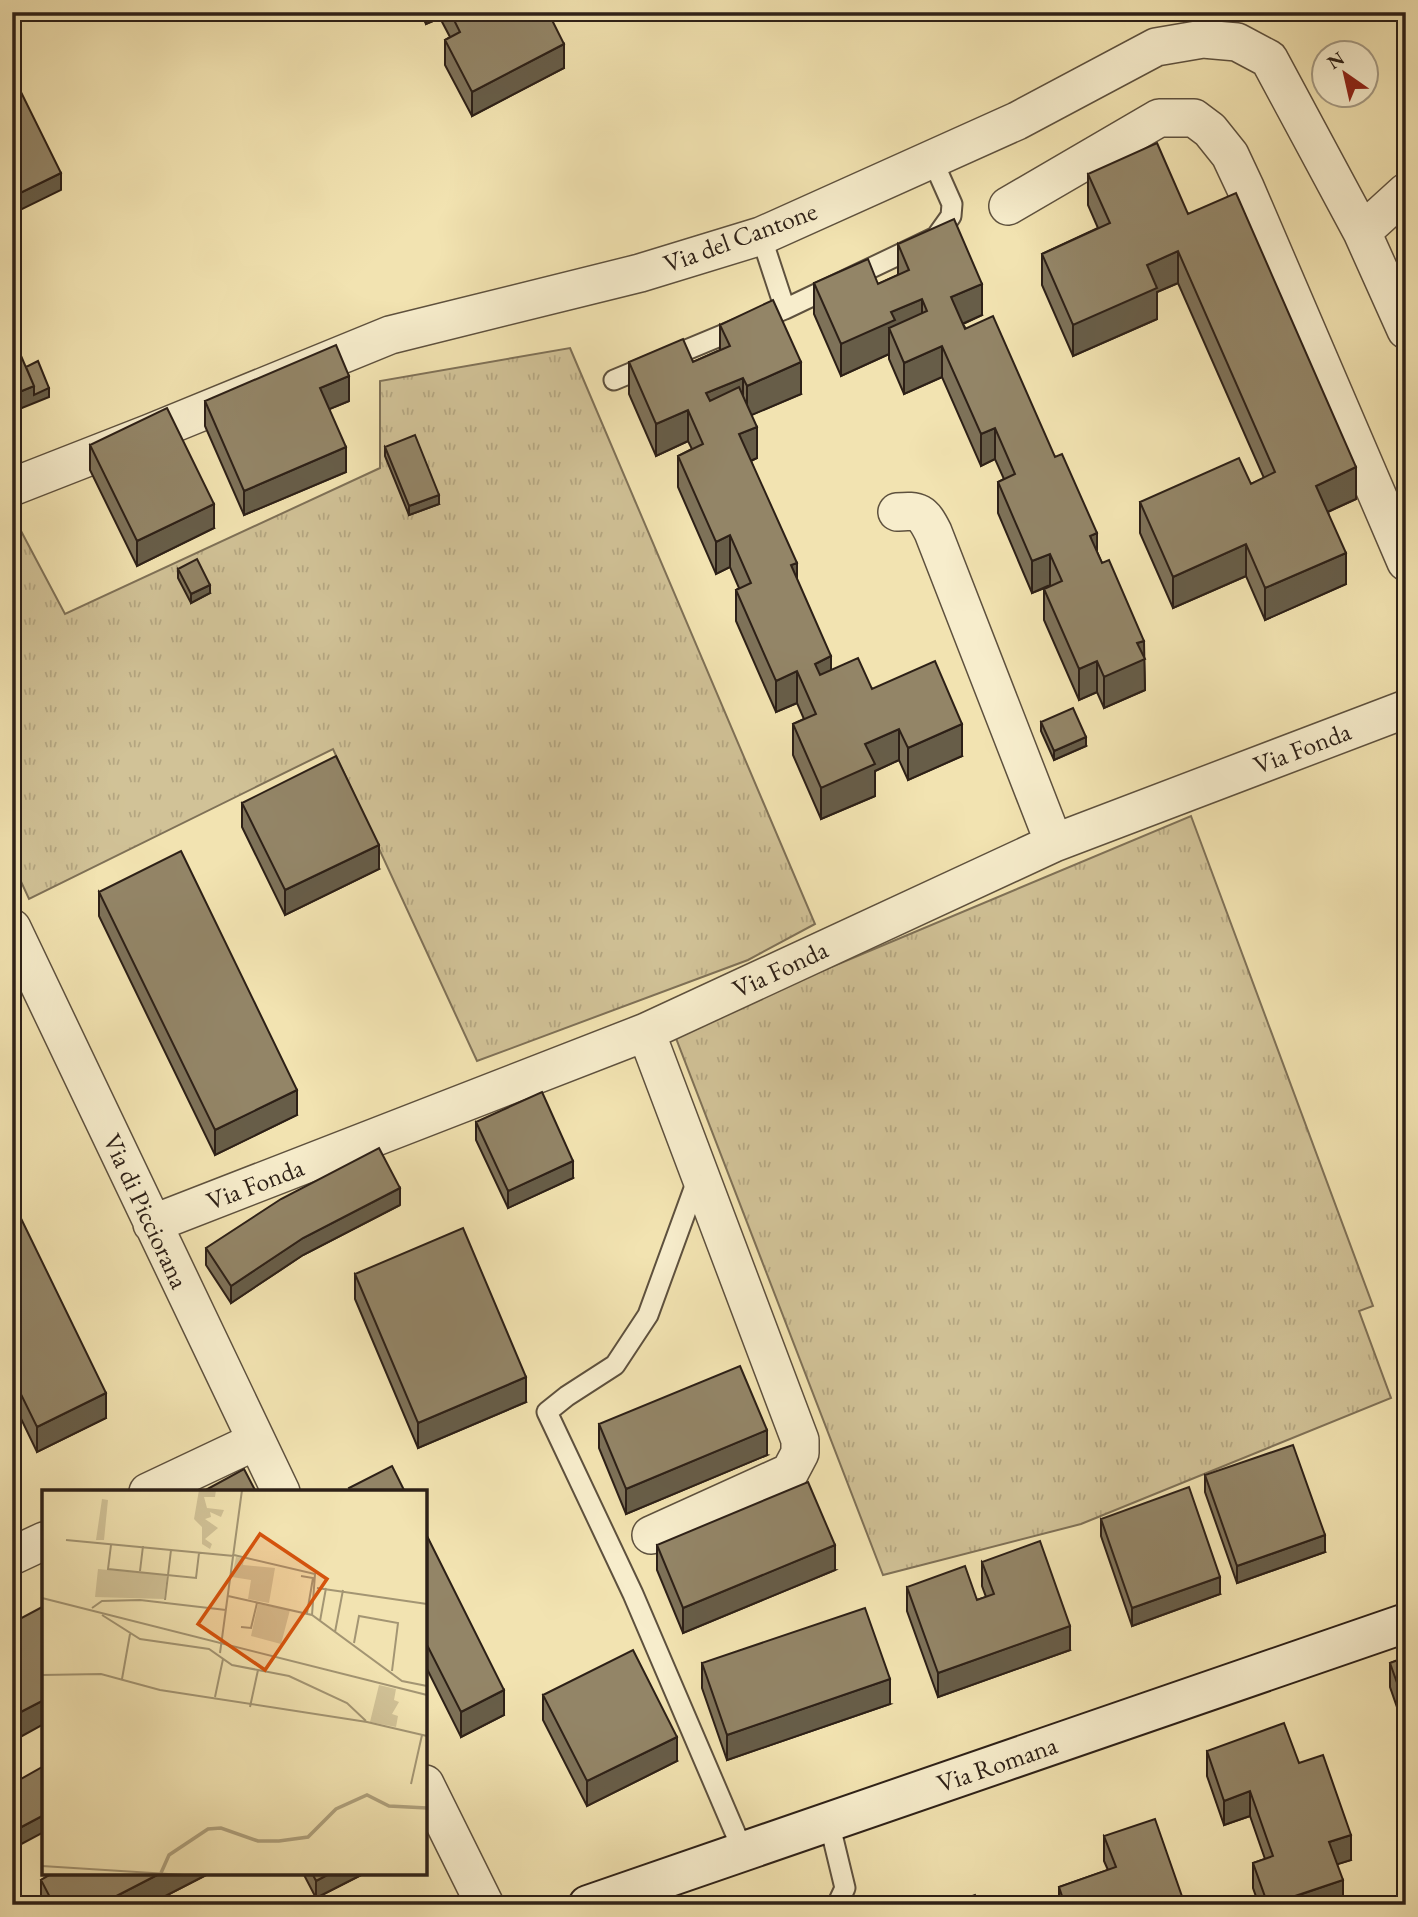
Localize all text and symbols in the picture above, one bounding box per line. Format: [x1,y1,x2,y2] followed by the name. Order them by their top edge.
[1310,38,1380,108] north arrow
[1322,45,1350,75] text: N
[658,193,822,281] street label: Via del Cantone
[1248,714,1356,782] street label: Via Fonda
[727,932,834,1006] street label: Via Fonda
[95,1128,197,1295] street label: Via di Picciorana
[201,1150,309,1218] street label: Via Fonda
[42,1490,427,1875] inset map
[932,1727,1062,1800] street label: Via Romana

